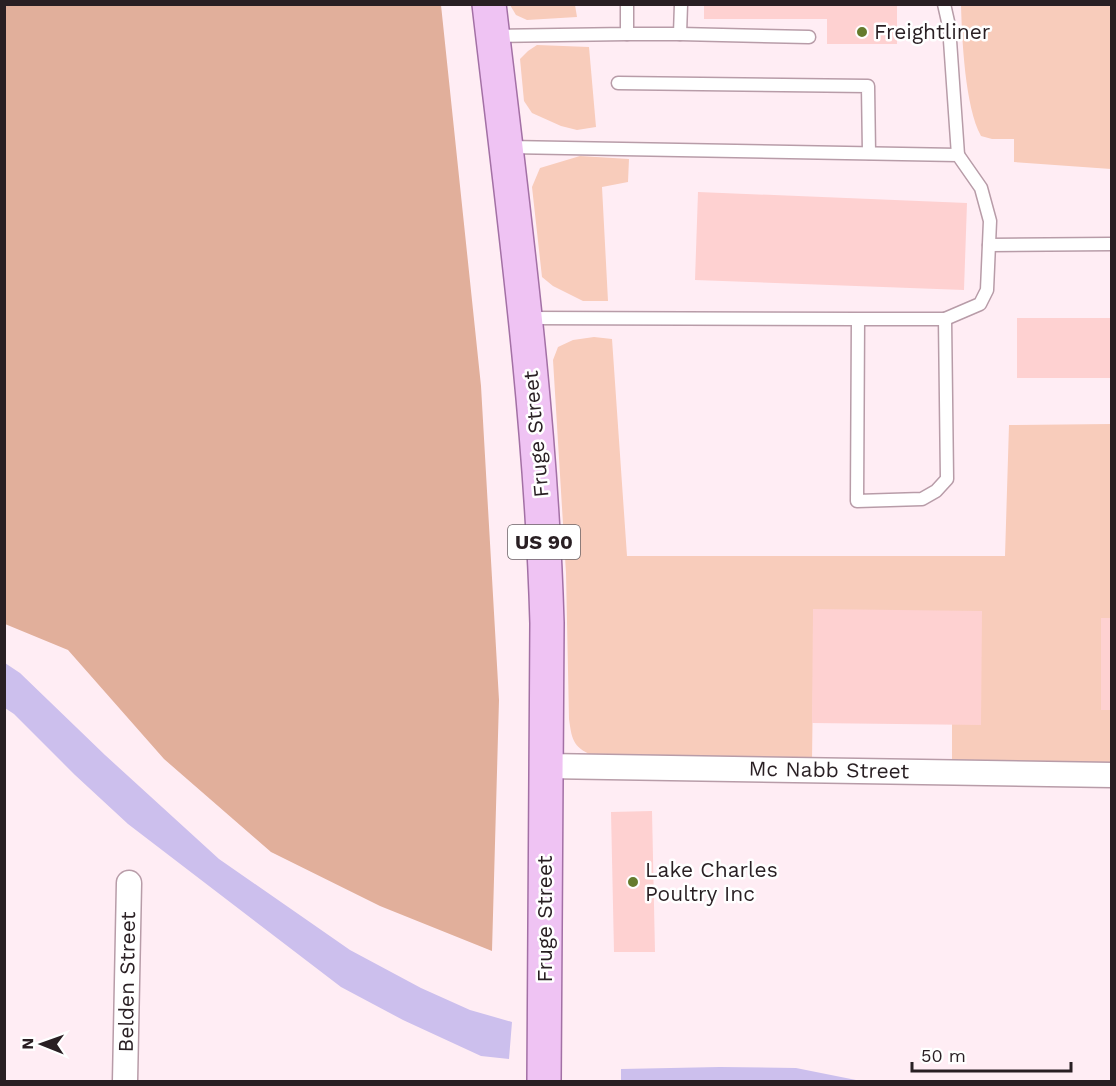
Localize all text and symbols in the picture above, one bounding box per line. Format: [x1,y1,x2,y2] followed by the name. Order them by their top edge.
[874,19,991,44] place label: Freightliner
[855,25,869,39] marker: Freightliner
[517,369,553,498] street label: Fruge Street
[508,525,580,559] road number: US 90
[749,756,910,783] street label: Mc Nabb Street
[532,855,557,983] street label: Fruge Street
[645,857,778,906] place label: Lake Charles Poultry Inc
[626,875,640,889] marker: Lake Charles Poultry Inc
[113,911,140,1053] street label: Belden Street
[12,1014,72,1074] north arrow
[912,1035,1071,1073] scale bar
[18,1038,37,1050] text: N
[921,1045,966,1066] text: 50 m

